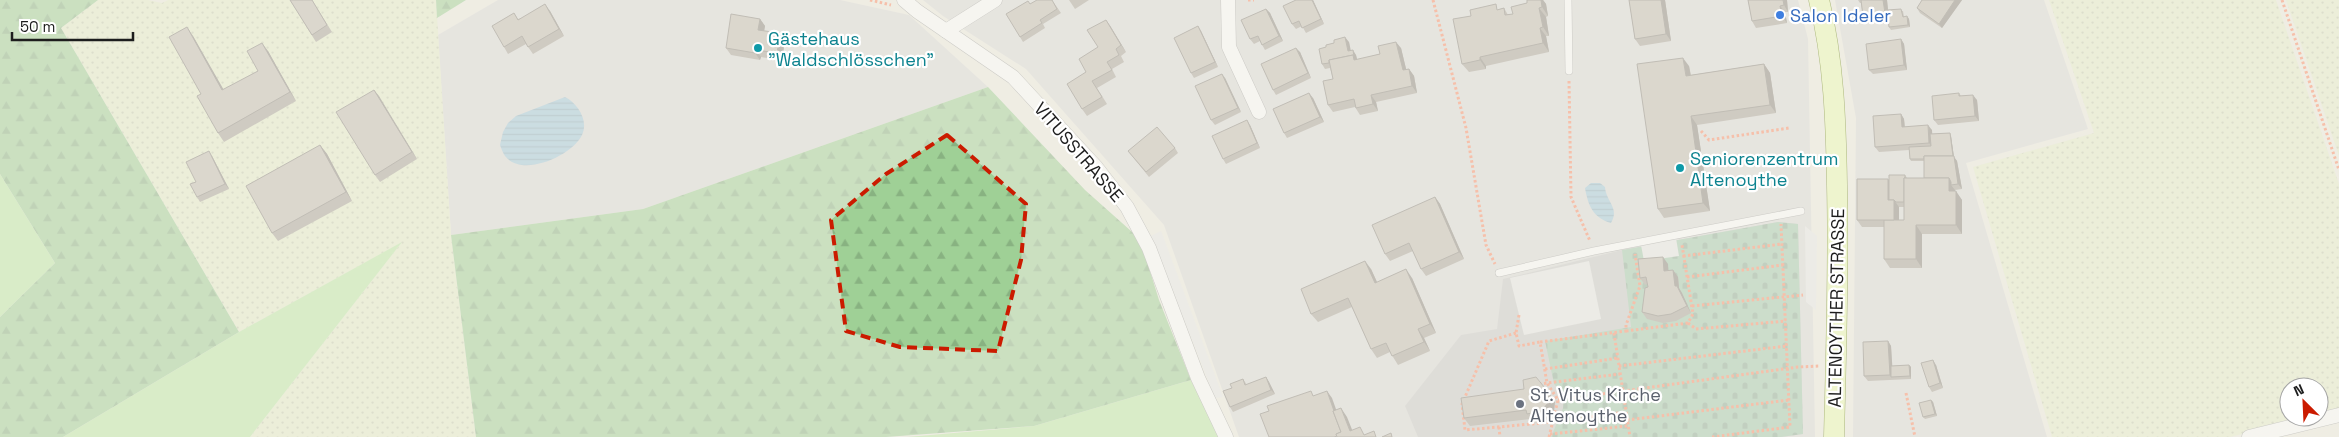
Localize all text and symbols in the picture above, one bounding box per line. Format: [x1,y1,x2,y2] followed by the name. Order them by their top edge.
[1790,4,1891,27] place label: Salon Ideler
[1774,9,1786,21] marker: Salon Ideler
[12,10,134,42] scale bar
[20,17,55,36] text: 50 m
[768,27,934,71] place label: Gästehaus "Waldschlösschen"
[752,42,764,54] marker: Gästehaus "Waldschlösschen"
[1029,97,1129,207] street label: VITUSSTRASSE
[1690,147,1838,191] place label: Seniorenzentrum Altenoythe
[1674,162,1686,174] marker: Seniorenzentrum Altenoythe
[1823,208,1849,408] street label: ALTENOYTHER STRASSE
[2279,377,2329,427] north arrow
[2291,380,2307,400] text: N
[1530,383,1661,427] place label: St. Vitus Kirche Altenoythe
[1514,398,1526,410] marker: St. Vitus Kirche Altenoythe

